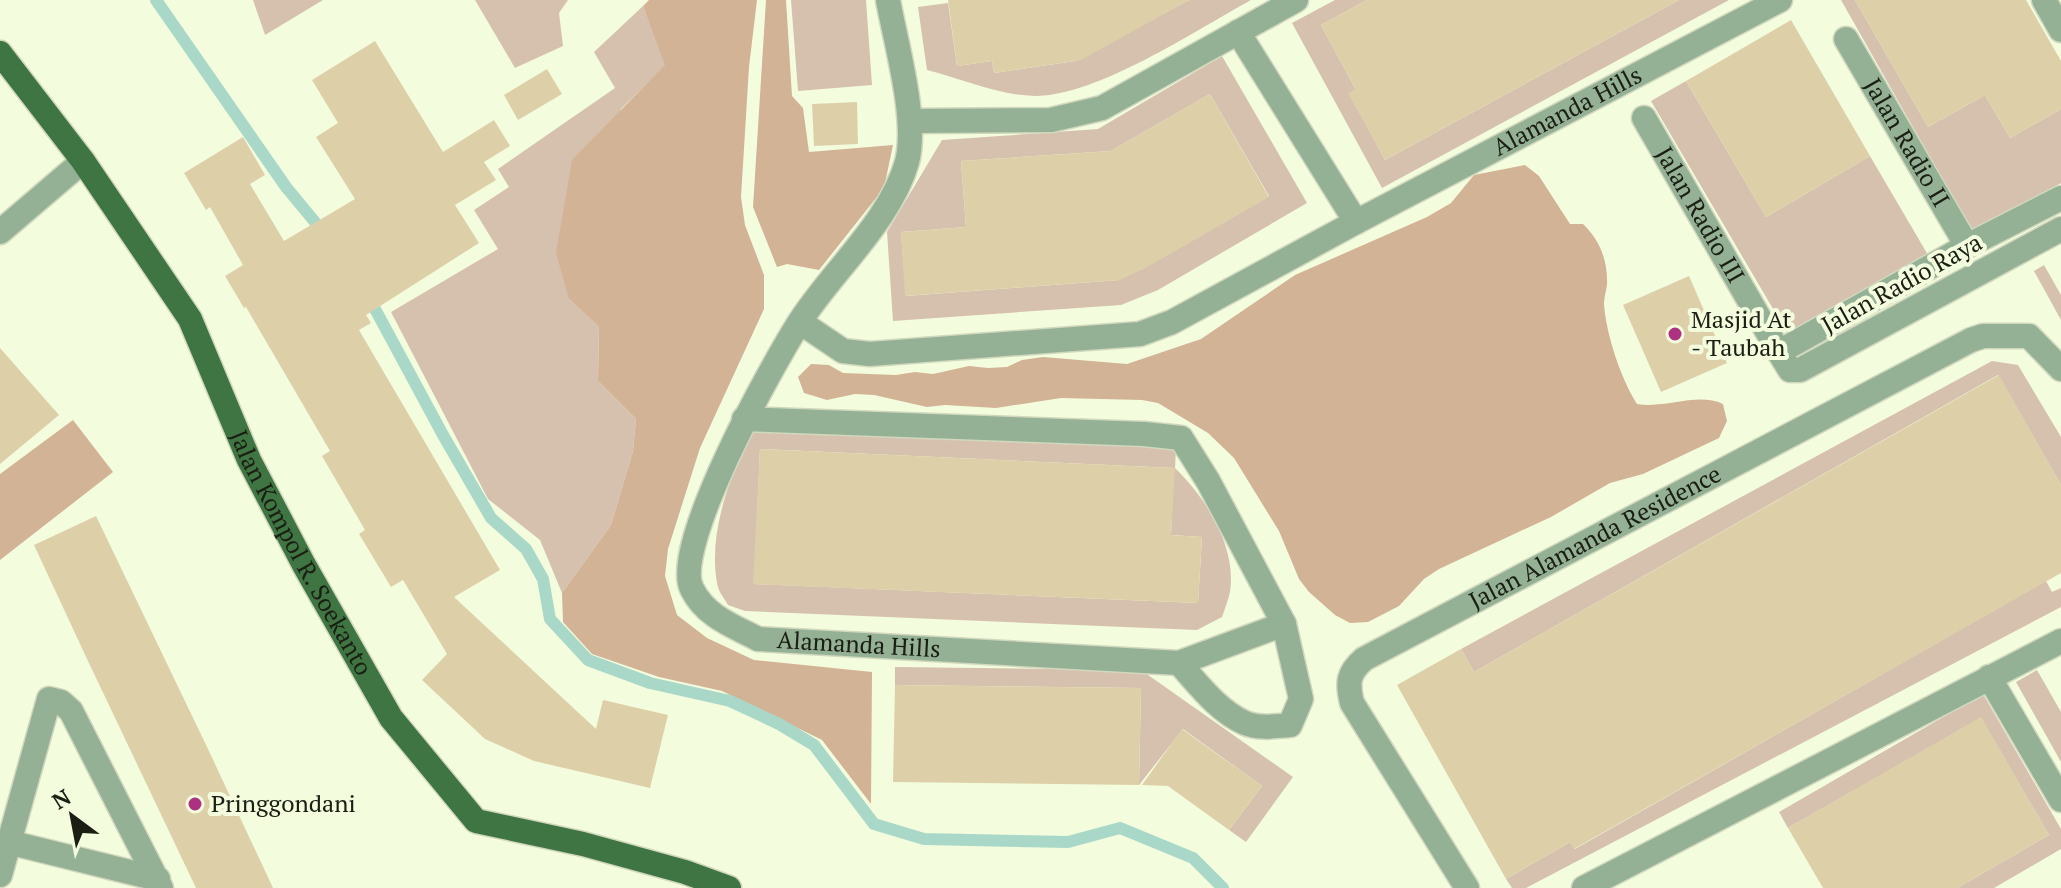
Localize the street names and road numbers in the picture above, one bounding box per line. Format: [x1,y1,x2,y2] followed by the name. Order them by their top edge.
[1487,58,1647,163] street label: Alamanda Hills
[1857,72,1958,212] street label: Jalan Radio II
[1649,141,1753,288] street label: Jalan Radio III
[1816,226,1987,340] street label: Jalan Radio Raya
[223,425,380,681] street label: Jalan Kompol R. Soekanto
[1463,457,1726,616] street label: Jalan Alamanda Residence
[776,623,942,664] street label: Alamanda Hills

